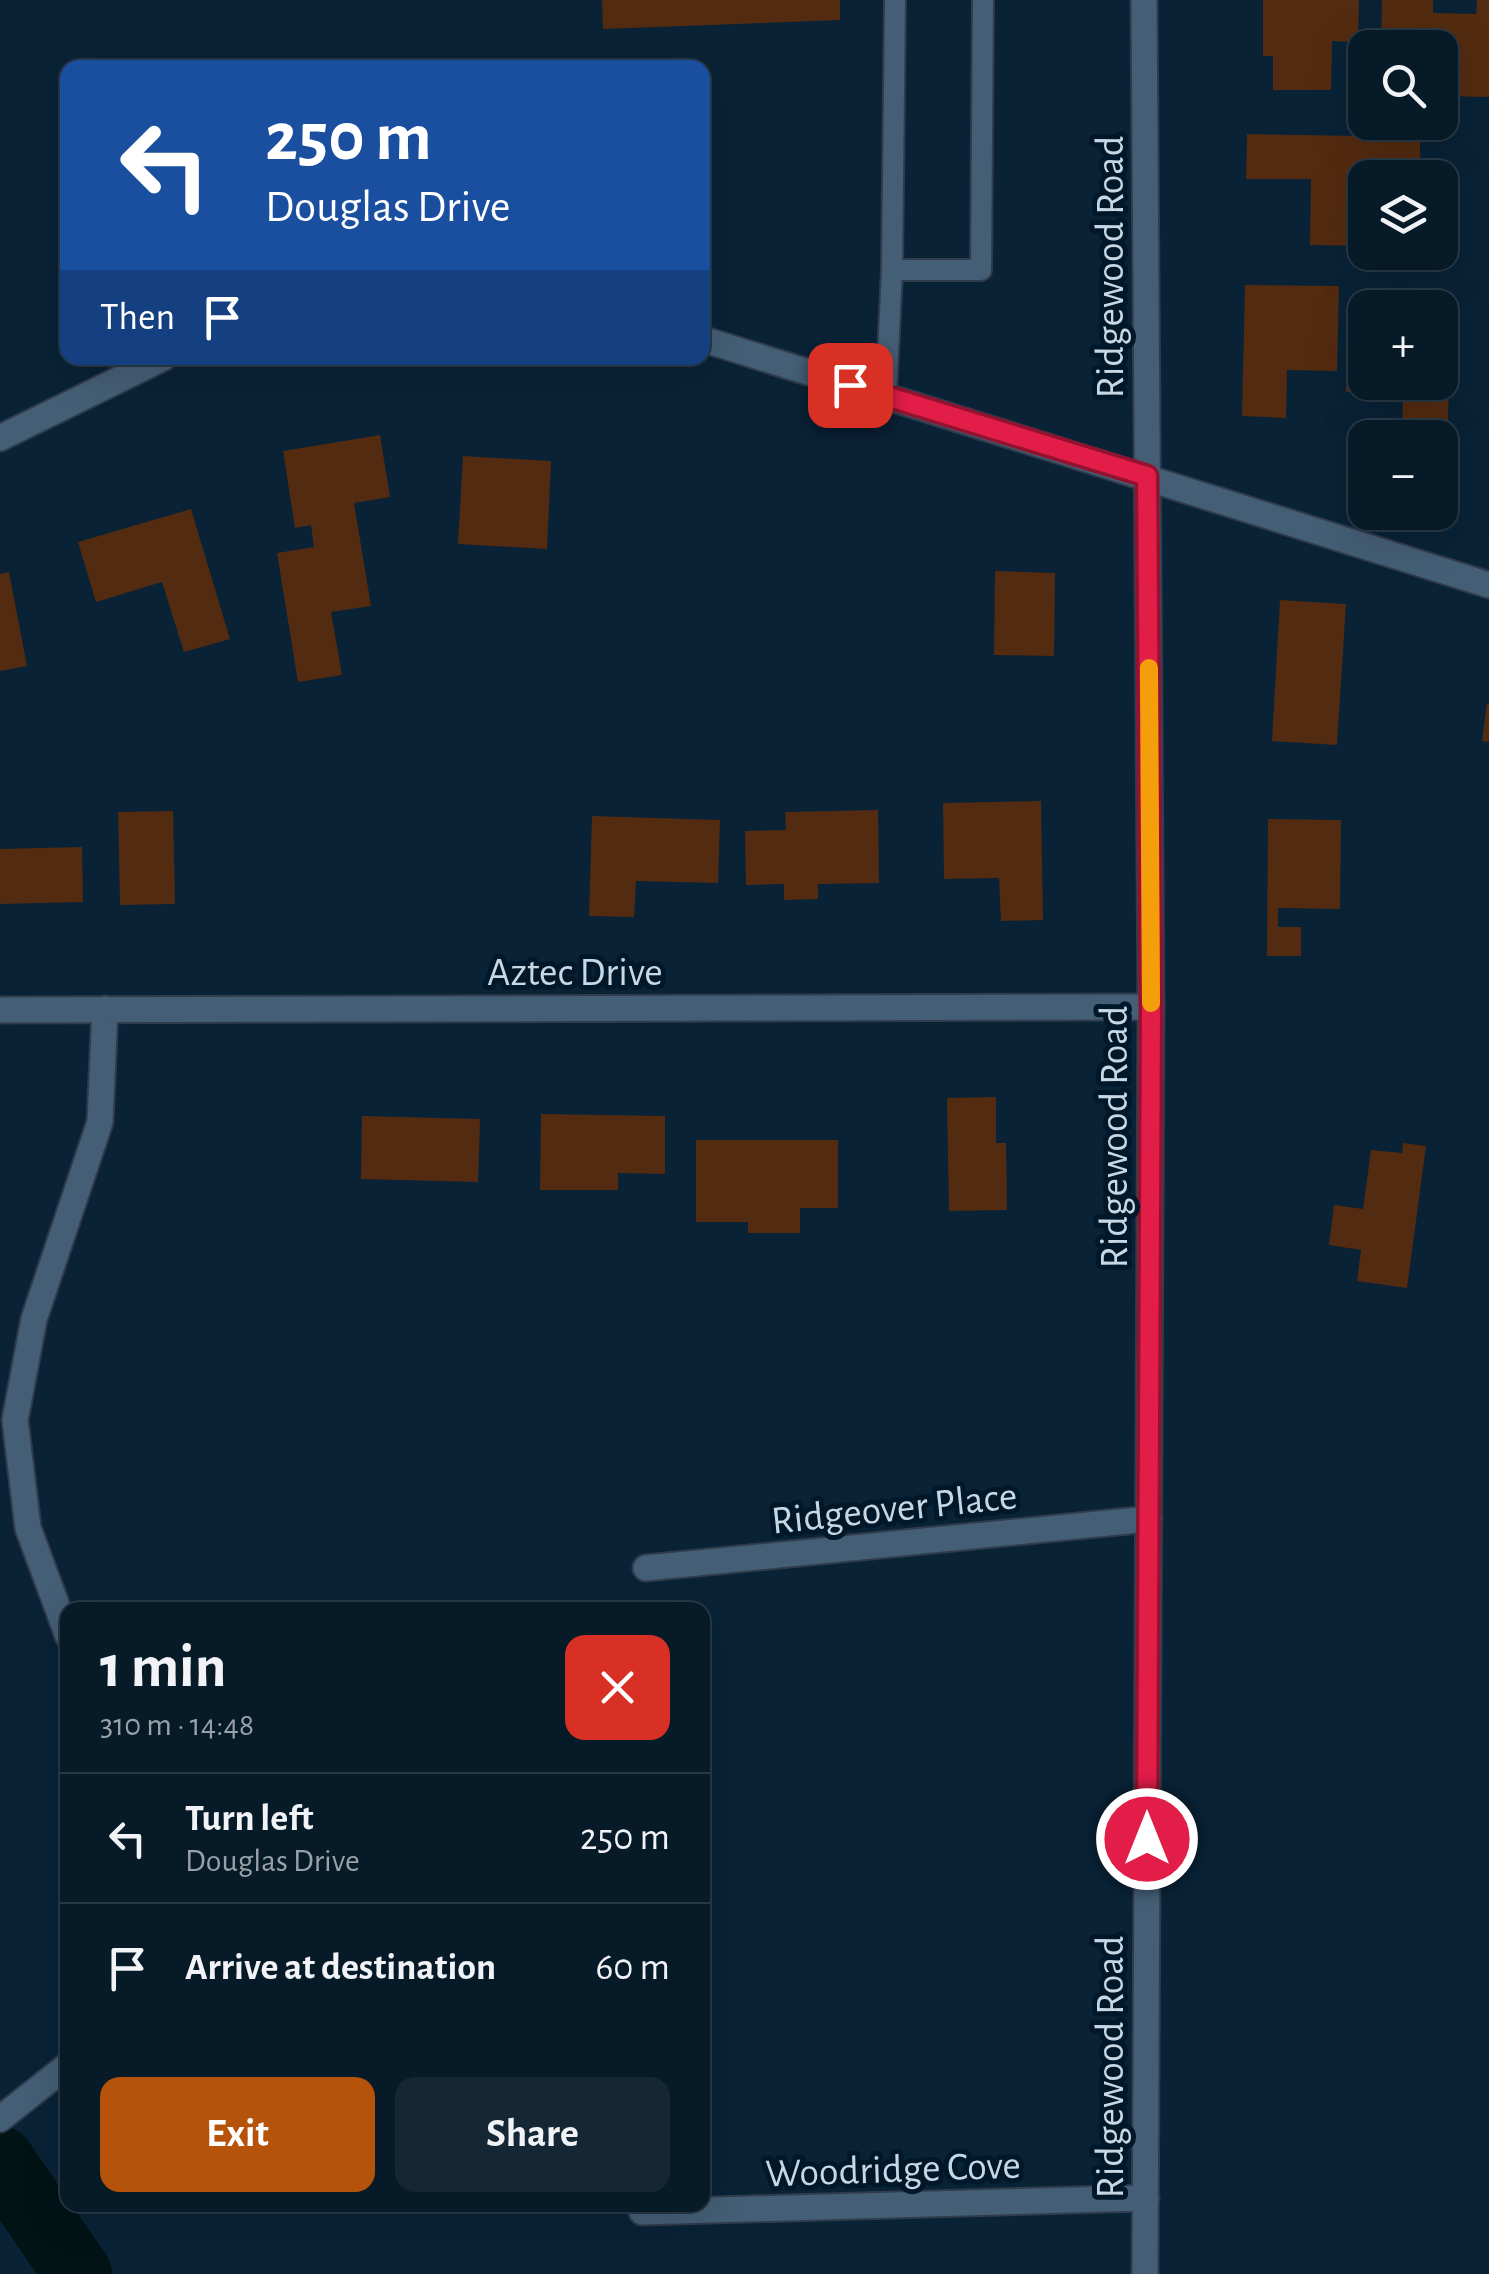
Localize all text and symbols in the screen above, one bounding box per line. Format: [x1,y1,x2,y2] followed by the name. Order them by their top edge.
[1348,30,1458,530] map controls
[1348,30,1458,140] button: search
[100,100,230,230] icon: left
[265,103,432,173] text: 250 m
[1091,135,1131,399] street label: Ridgewood Road
[1348,160,1458,270] button: layers
[265,185,511,230] text: Douglas Drive
[195,290,250,345] icon: arrive
[1348,290,1458,400] button: +
[100,299,175,337] text: Then
[808,343,893,428] pin
[823,358,878,413] icon: arrive
[1348,420,1458,530] button: −
[487,953,663,993] street label: Aztec Drive
[1095,1005,1135,1269] street label: Ridgewood Road
[769,1476,1019,1542] street label: Ridgeover Place
[565,1635,670,1740] button: close
[100,1638,226,1698] text: 1 min
[100,1709,254,1741] text: 310 m · 14:48
[1095,1787,1199,1891] position arrow
[185,1800,313,1838] text: Turn left
[100,1811,155,1866] icon: left
[580,1819,670,1857] text: 250 m
[185,1845,360,1877] text: Douglas Drive
[1091,1935,1131,2199] street label: Ridgewood Road
[100,1941,155,1996] icon: arrive
[185,1949,496,1987] text: Arrive at destination
[595,1949,670,1987] text: 60 m
[100,2077,375,2192] button: Exit
[395,2077,670,2192] button: Share
[765,2146,1022,2194] street label: Woodridge Cove

